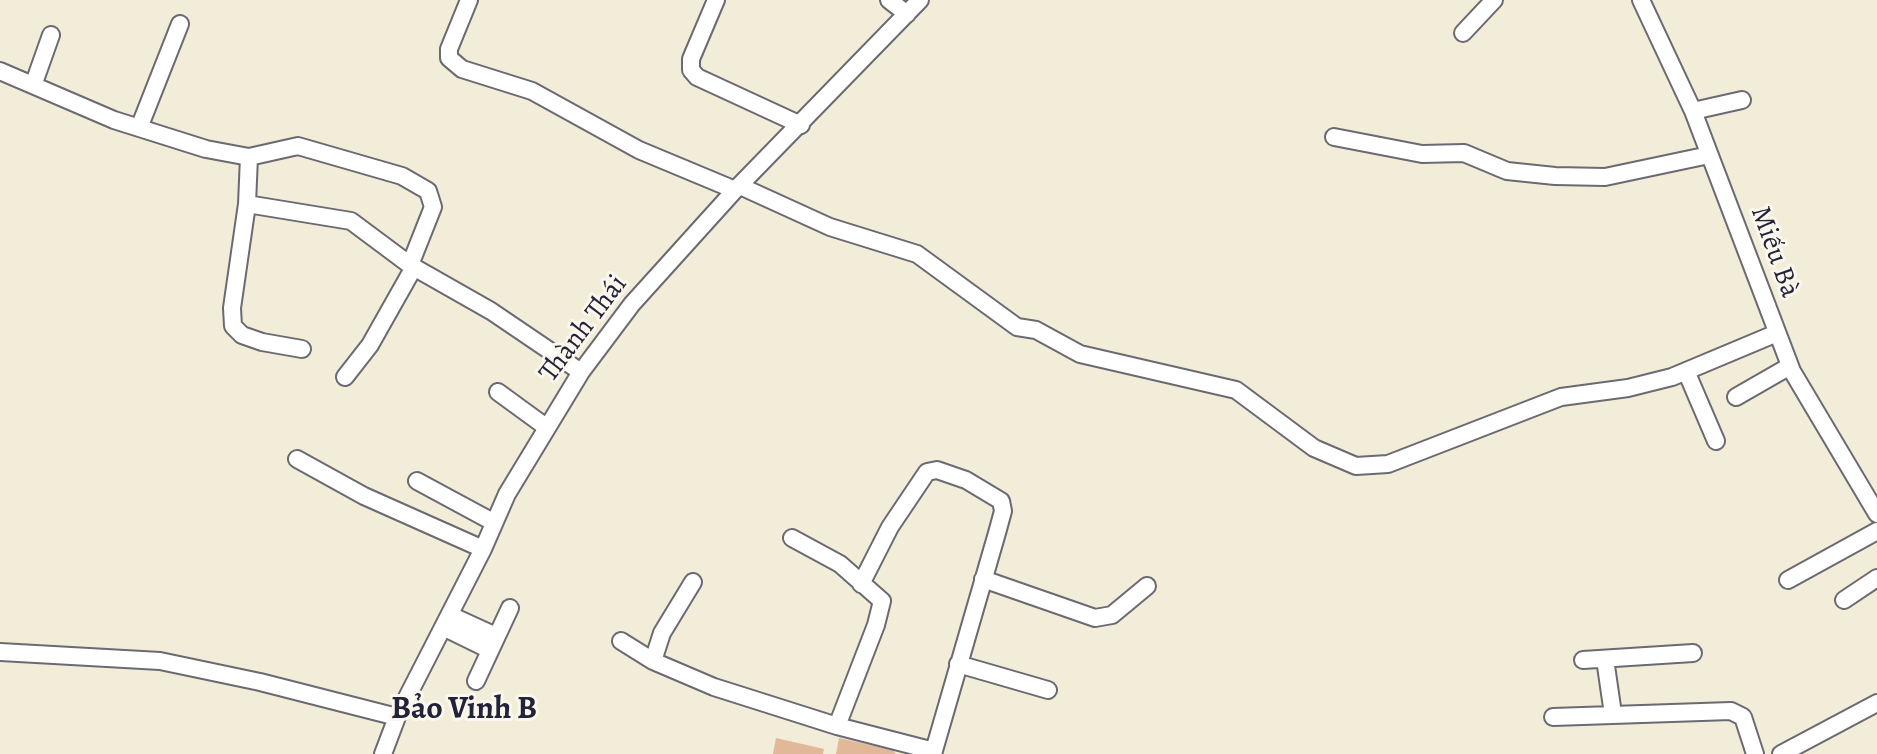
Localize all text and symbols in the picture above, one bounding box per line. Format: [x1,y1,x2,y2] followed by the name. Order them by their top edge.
[1742,202,1806,302] street label: Miếu Bà
[533,269,635,389] street label: Thành Thái
[391,691,537,729] district label: Bảo Vinh B

